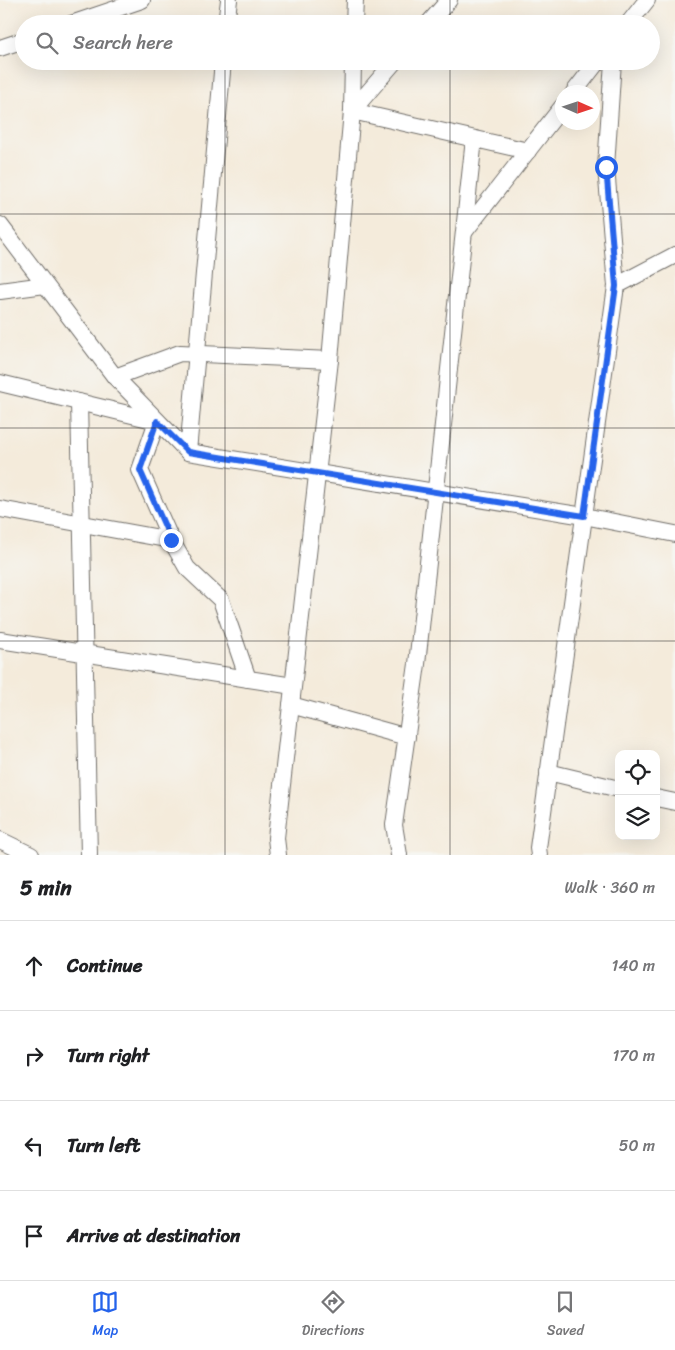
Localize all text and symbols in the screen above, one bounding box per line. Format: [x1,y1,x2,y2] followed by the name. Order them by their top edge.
[15,15,660,70] search box
[73,26,173,59] text: Search here
[33,29,61,57] icon: search
[555,85,600,130] north arrow
[595,156,618,179] route start
[160,529,183,552] route end
[615,750,660,840] map controls
[615,750,660,795] button: locate
[615,795,660,840] button: layers
[20,869,72,907] text: 5 min
[565,873,655,902] text: Walk · 360 m
[67,949,143,982] text: Continue
[612,951,655,980] text: 140 m
[20,952,48,980] icon: ahead
[67,1039,149,1072] text: Turn right
[612,1041,655,1070] text: 170 m
[20,1042,48,1070] icon: right
[67,1129,140,1162] text: Turn left
[619,1131,655,1160] text: 50 m
[20,1132,48,1160] icon: left
[67,1219,240,1252] text: Arrive at destination
[20,1222,48,1250] icon: arrive
[91,1288,119,1343] tab: Map
[302,1288,364,1343] tab: Directions
[547,1288,584,1343] tab: Saved

